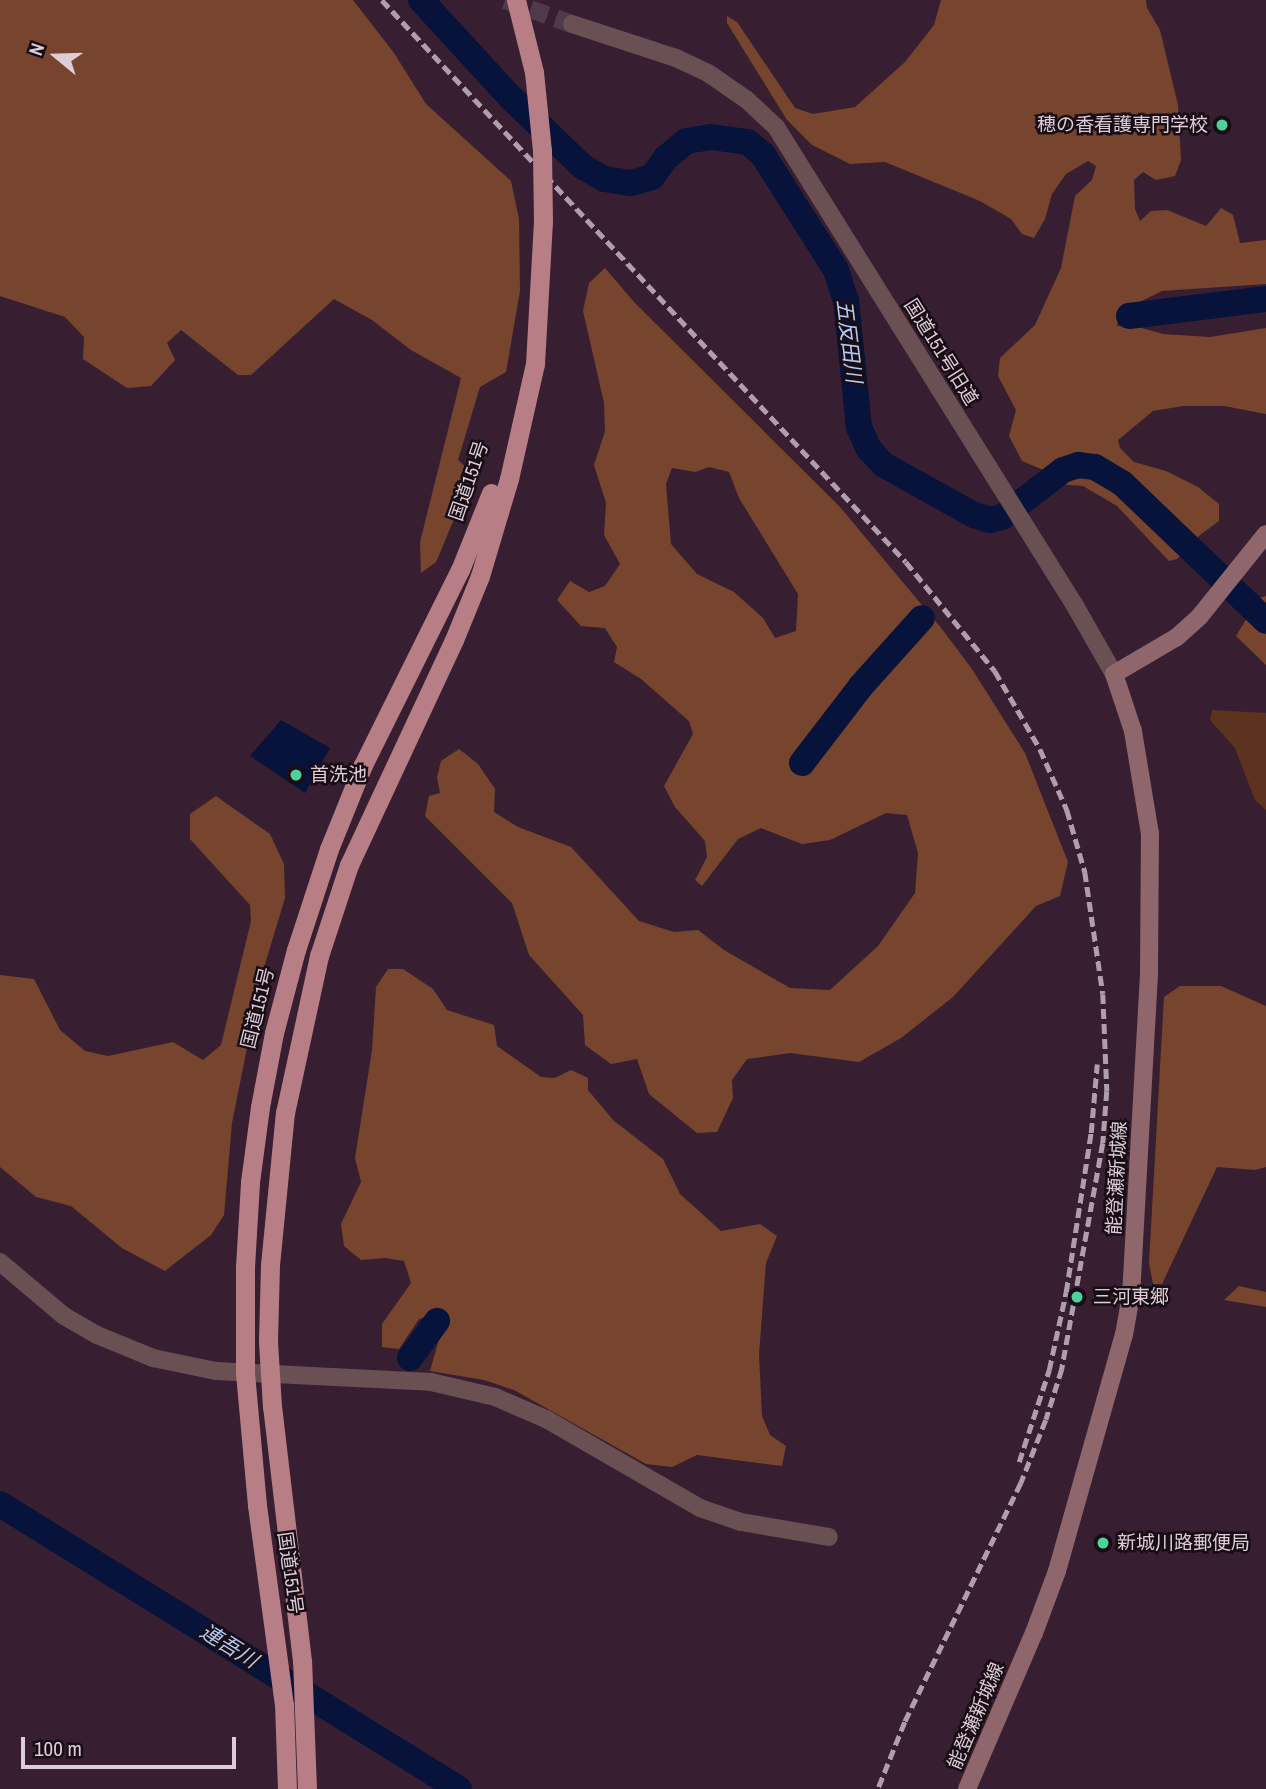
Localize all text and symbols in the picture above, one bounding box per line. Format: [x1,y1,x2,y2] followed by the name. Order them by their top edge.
[21,21,91,91] north arrow
[22,40,50,59] text: N
[1037,114,1208,136] place label: 穂の香看護専門学校
[1214,117,1230,133] marker: 穂の香看護専門学校
[899,295,983,409] street label: 国道151号旧道
[831,298,867,384] water label: 五反田川
[445,438,493,524] street label: 国道151号
[310,764,367,786] place label: 首洗池
[288,767,304,783] marker: 首洗池
[237,965,279,1051] street label: 国道151号
[1103,1120,1131,1236] street label: 能登瀬新城線
[1093,1286,1169,1308] place label: 三河東郷
[1067,1287,1087,1307] marker: 三河東郷
[273,1530,307,1616] street label: 国道151号
[1117,1532,1250,1554] place label: 新城川路郵便局
[1095,1535,1111,1551] marker: 新城川路郵便局
[196,1619,262,1673] water label: 連吾川
[943,1659,1009,1773] street label: 能登瀬新城線
[24,1722,240,1766] scale bar
[34,1734,82,1763] text: 100 m

